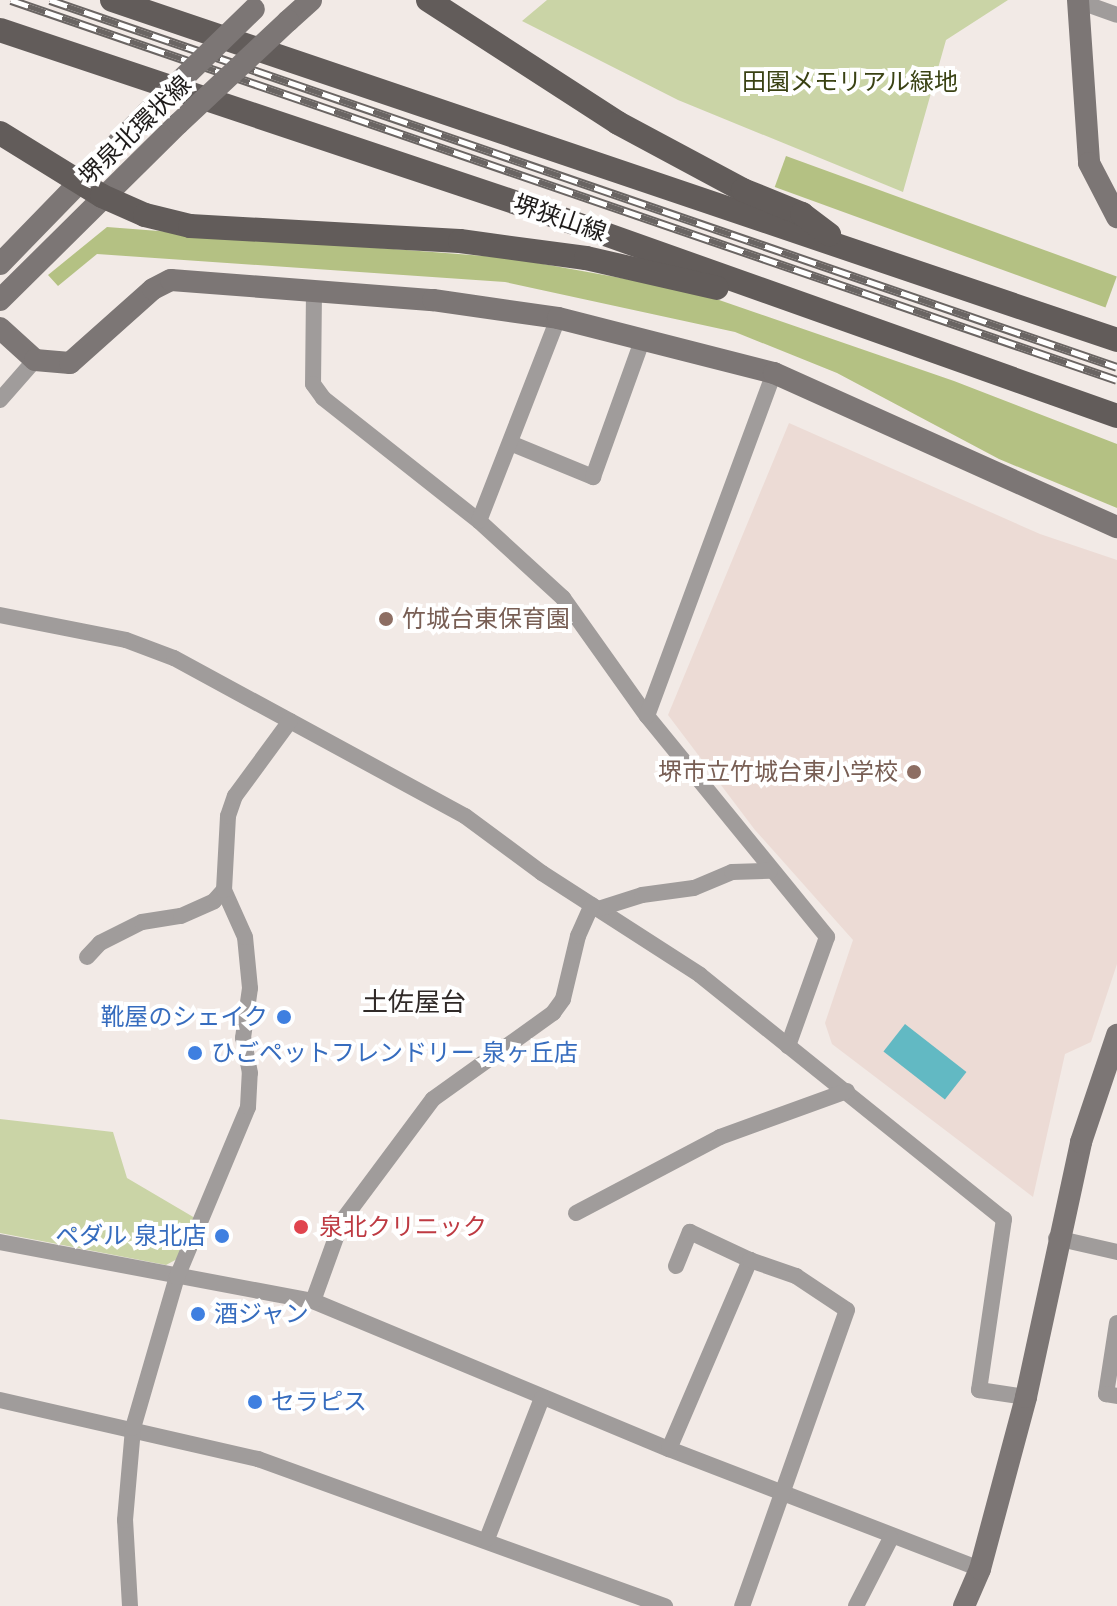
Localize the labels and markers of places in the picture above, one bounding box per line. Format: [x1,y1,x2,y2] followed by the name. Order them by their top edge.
[402,605,570,633] place label: 竹城台東保育園
[377,610,395,628] marker: 竹城台東保育園
[658,758,898,786] place label: 堺市立竹城台東小学校
[905,763,923,781] marker: 堺市立竹城台東小学校
[100,1003,268,1031] place label: 靴屋のシェイク
[275,1008,293,1026] marker: 靴屋のシェイク
[211,1039,578,1067] place label: ひごペットフレンドリー 泉ヶ丘店
[186,1044,204,1062] marker: ひごペットフレンドリー 泉ヶ丘店
[319,1213,487,1241] place label: 泉北クリニック
[290,1216,312,1238] marker: 泉北クリニック
[55,1222,206,1250] place label: ペダル 泉北店
[213,1227,231,1245] marker: ペダル 泉北店
[214,1300,310,1328] place label: 酒ジャン
[189,1305,207,1323] marker: 酒ジャン
[271,1388,367,1416] place label: セラピス
[246,1393,264,1411] marker: セラピス

